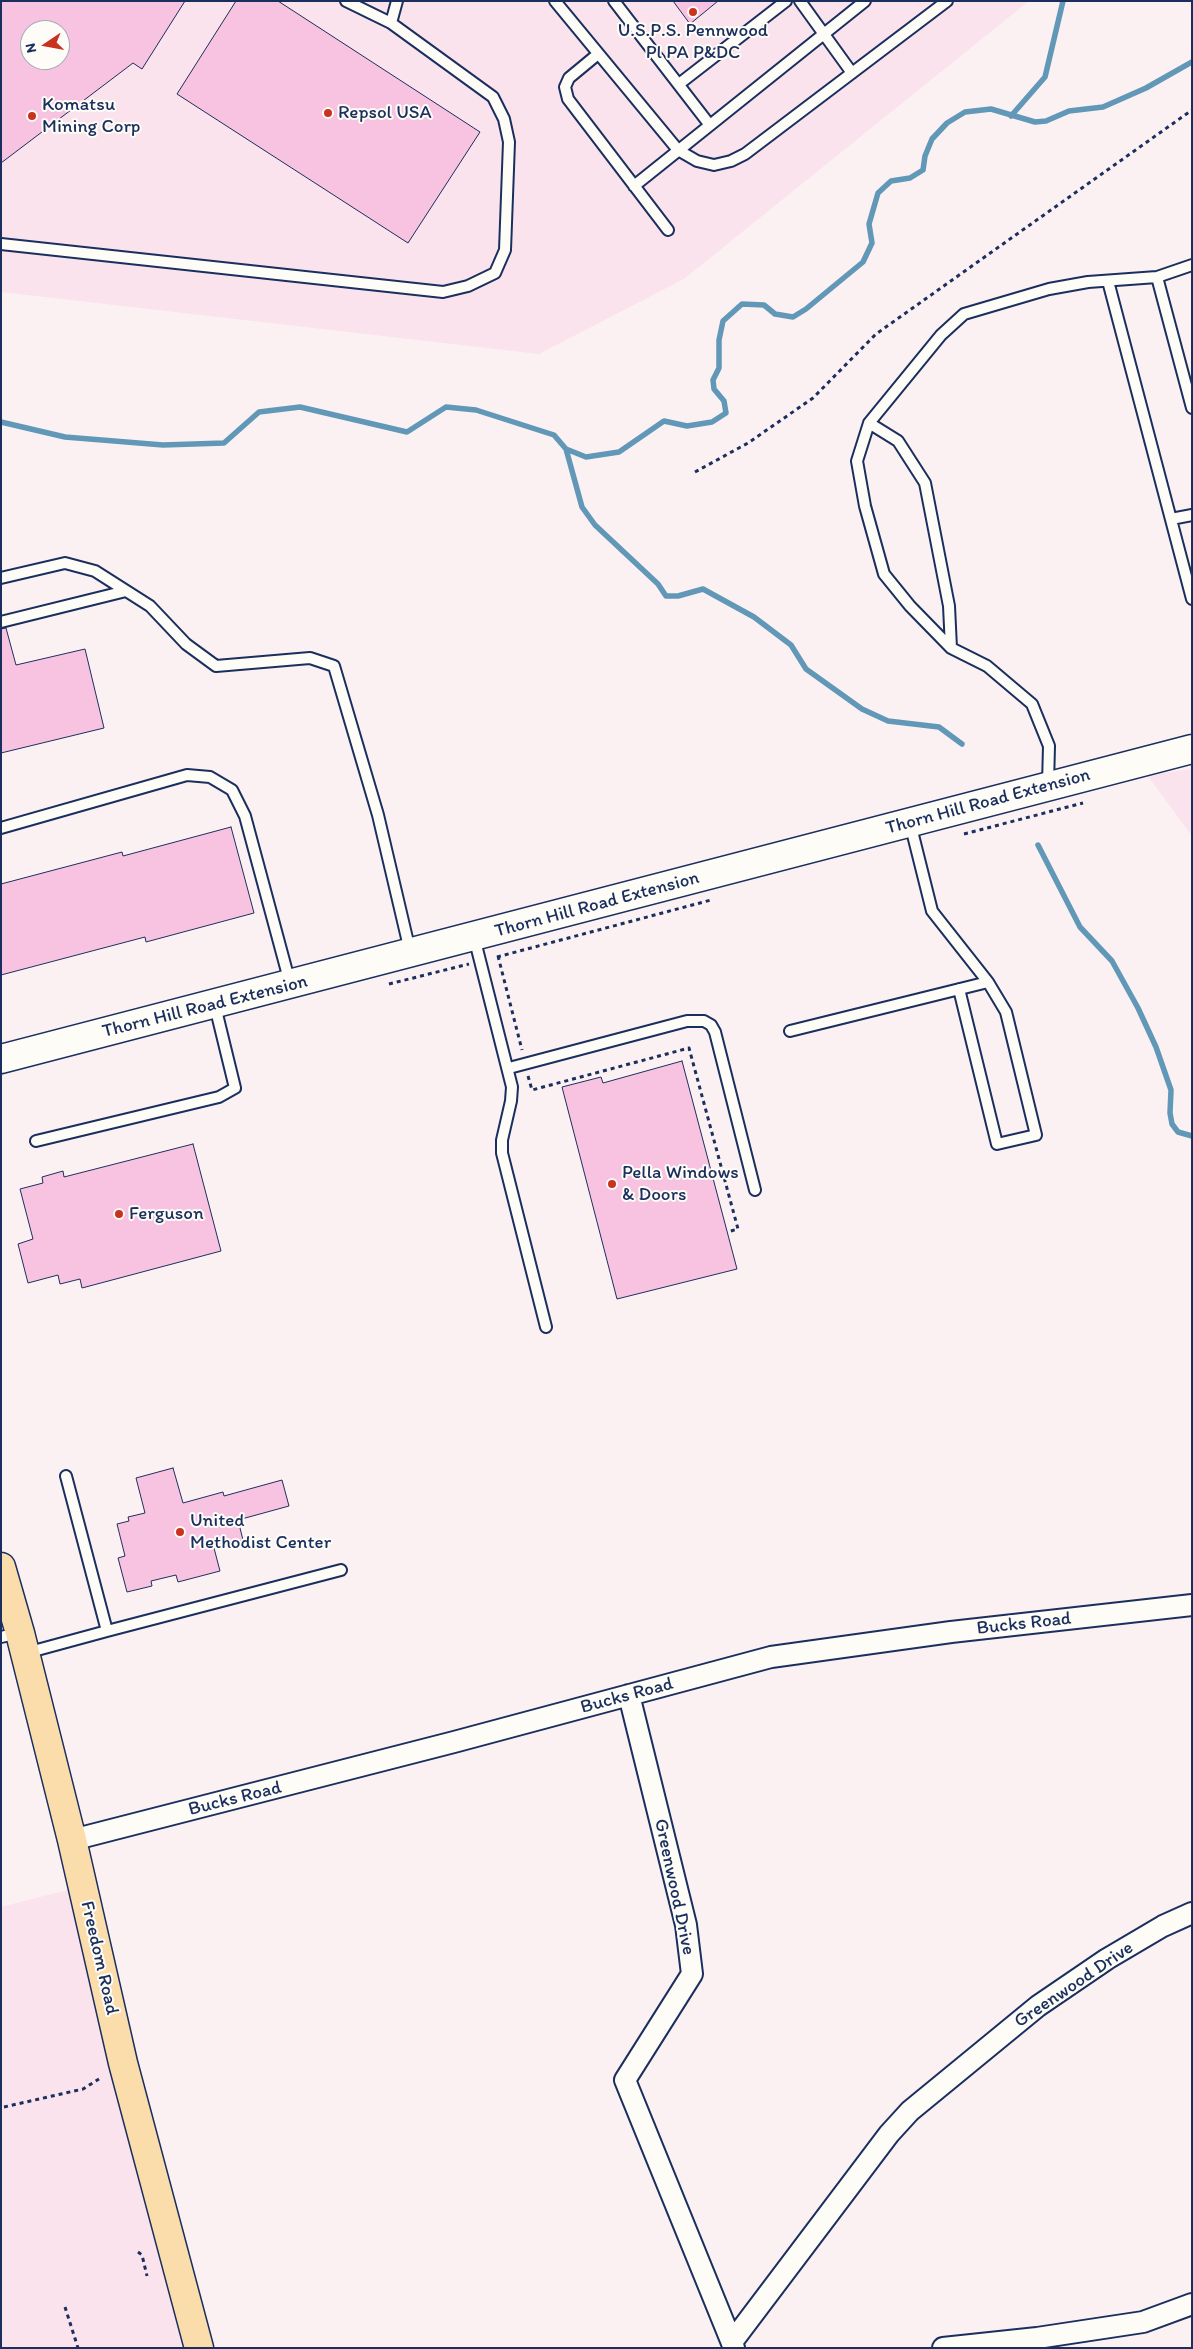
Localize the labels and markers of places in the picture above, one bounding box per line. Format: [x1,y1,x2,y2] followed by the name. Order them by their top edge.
[687,6,699,18] marker: U.S.P.S. Pennwood Pl PA P&DC
[618,20,768,64] place label: U.S.P.S. Pennwood Pl PA P&DC
[42,94,140,138] place label: Komatsu Mining Corp
[338,102,432,124] place label: Repsol USA
[322,107,334,119] marker: Repsol USA
[26,110,38,122] marker: Komatsu Mining Corp
[622,1162,739,1206] place label: Pella Windows & Doors
[606,1178,618,1190] marker: Pella Windows & Doors
[129,1203,204,1225] place label: Ferguson
[113,1208,125,1220] marker: Ferguson
[190,1510,331,1554] place label: United Methodist Center
[174,1526,186,1538] marker: United Methodist Center

